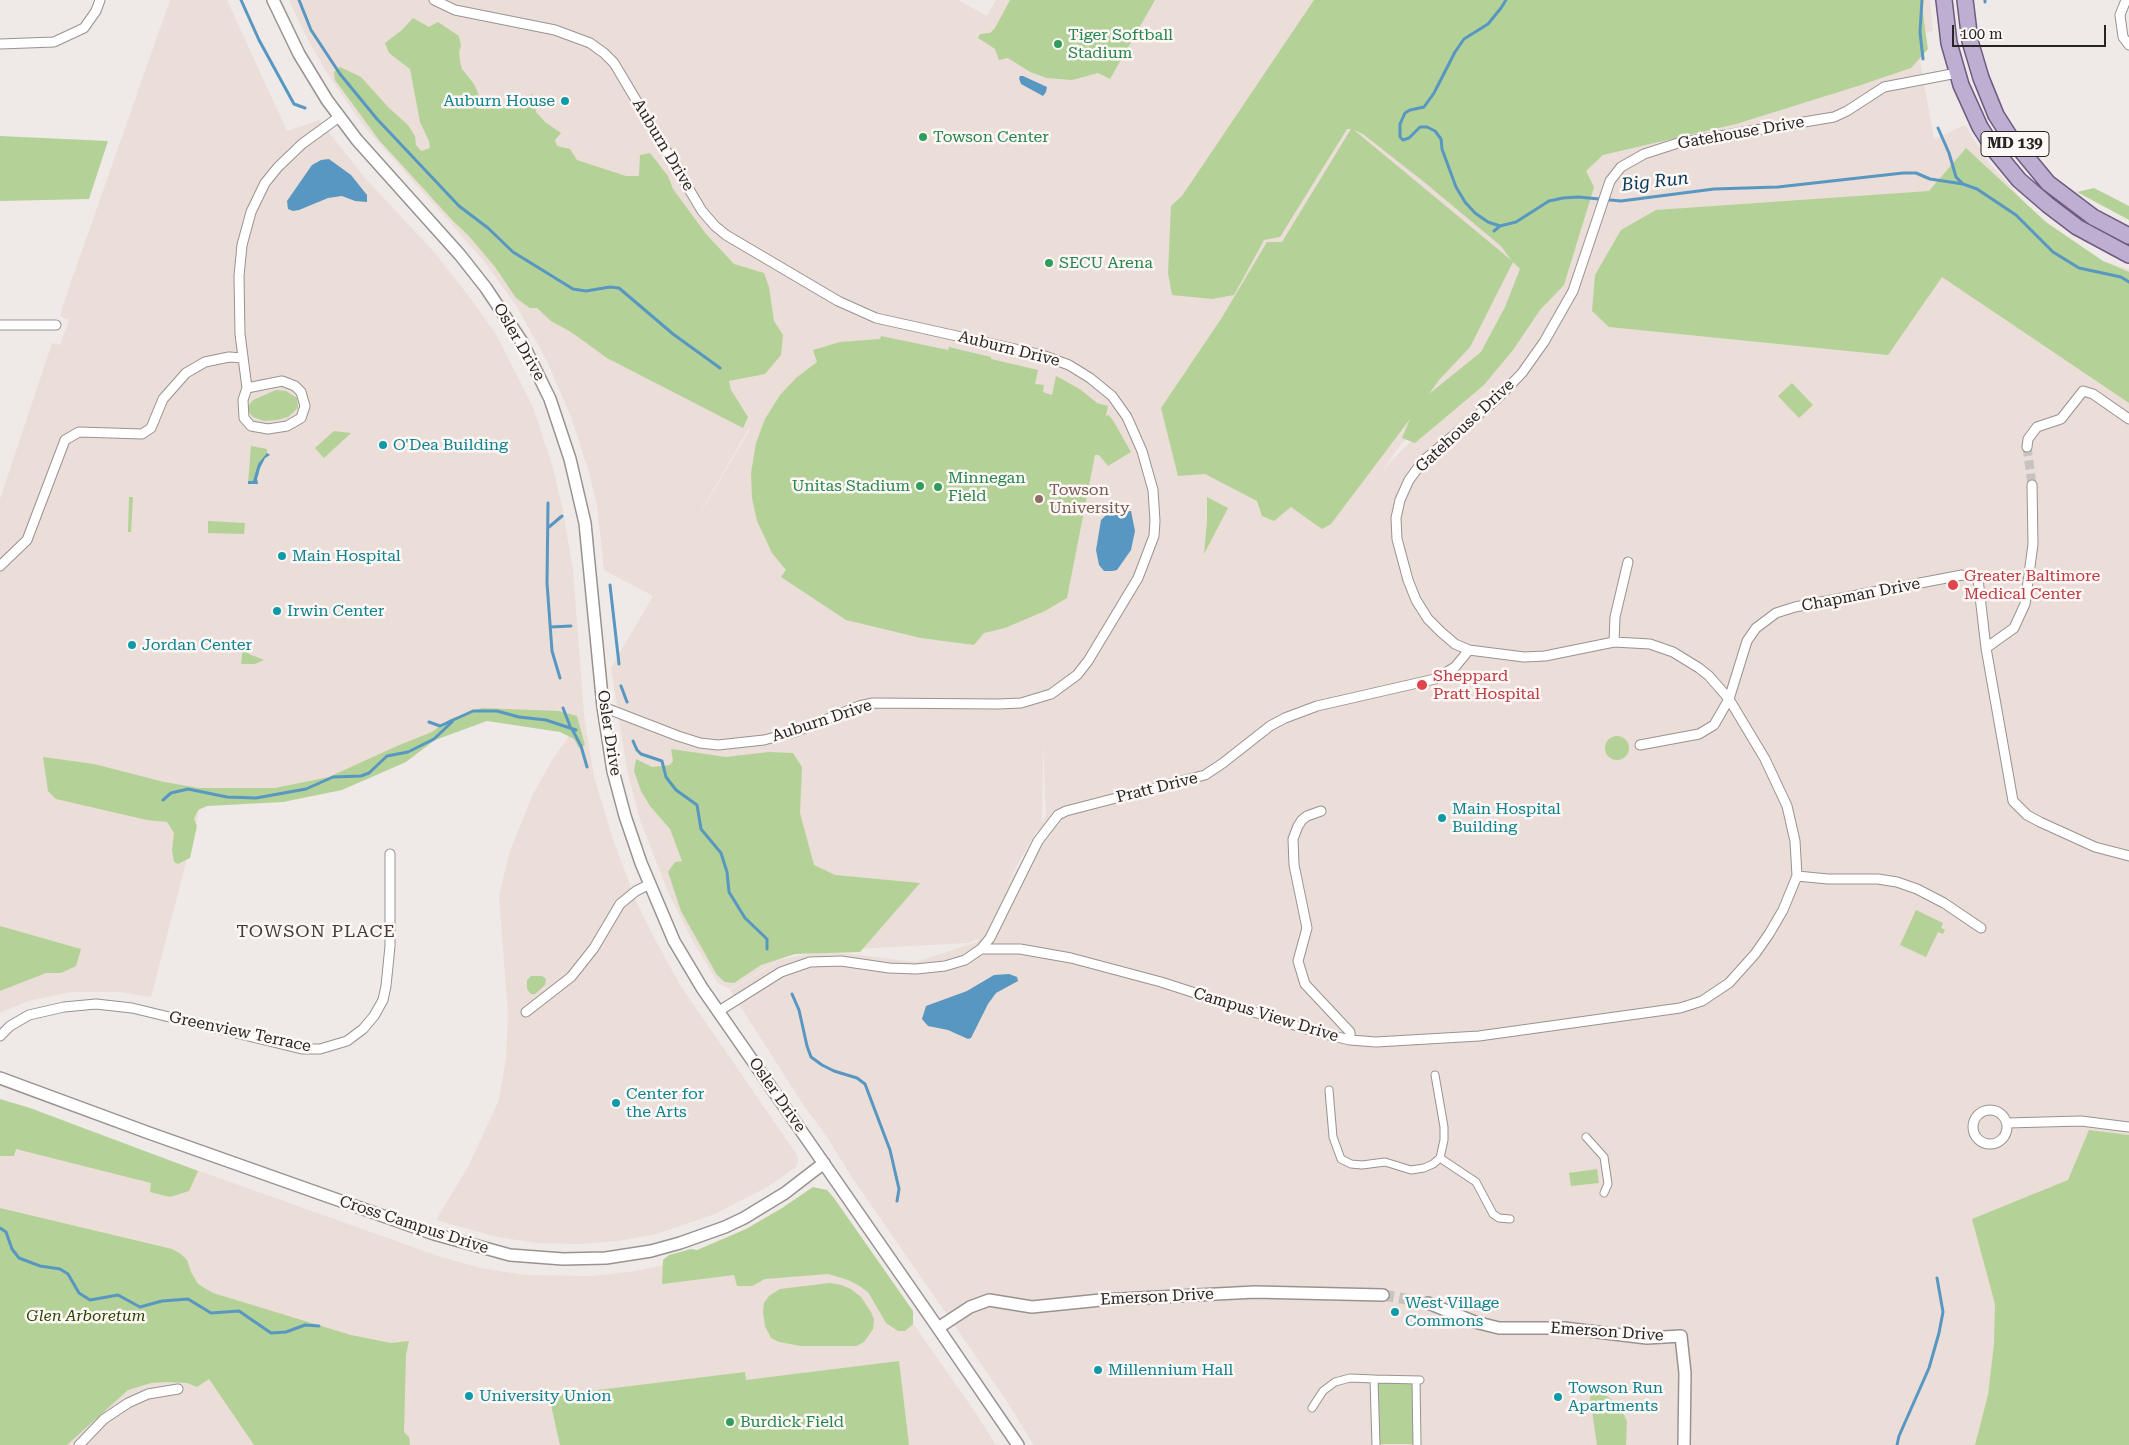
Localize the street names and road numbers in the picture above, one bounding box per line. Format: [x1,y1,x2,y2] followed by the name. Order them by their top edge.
[628,95,698,195] street label: Auburn Drive
[1676,112,1806,154] street label: Gatehouse Drive
[1981,132,2049,156] road number: MD 139
[489,300,549,384] street label: Osler Drive
[956,327,1062,371] street label: Auburn Drive
[1412,375,1518,477] street label: Gatehouse Drive
[1800,574,1922,616] street label: Chapman Drive
[593,689,625,777] street label: Osler Drive
[770,696,874,746] street label: Auburn Drive
[1114,769,1200,807] street label: Pratt Drive
[1191,984,1341,1046] street label: Campus View Drive
[167,1008,313,1056] street label: Greenview Terrace
[744,1054,810,1136] street label: Osler Drive
[337,1192,491,1258] street label: Cross Campus Drive
[1100,1284,1214,1310] street label: Emerson Drive
[1550,1318,1664,1346] street label: Emerson Drive

